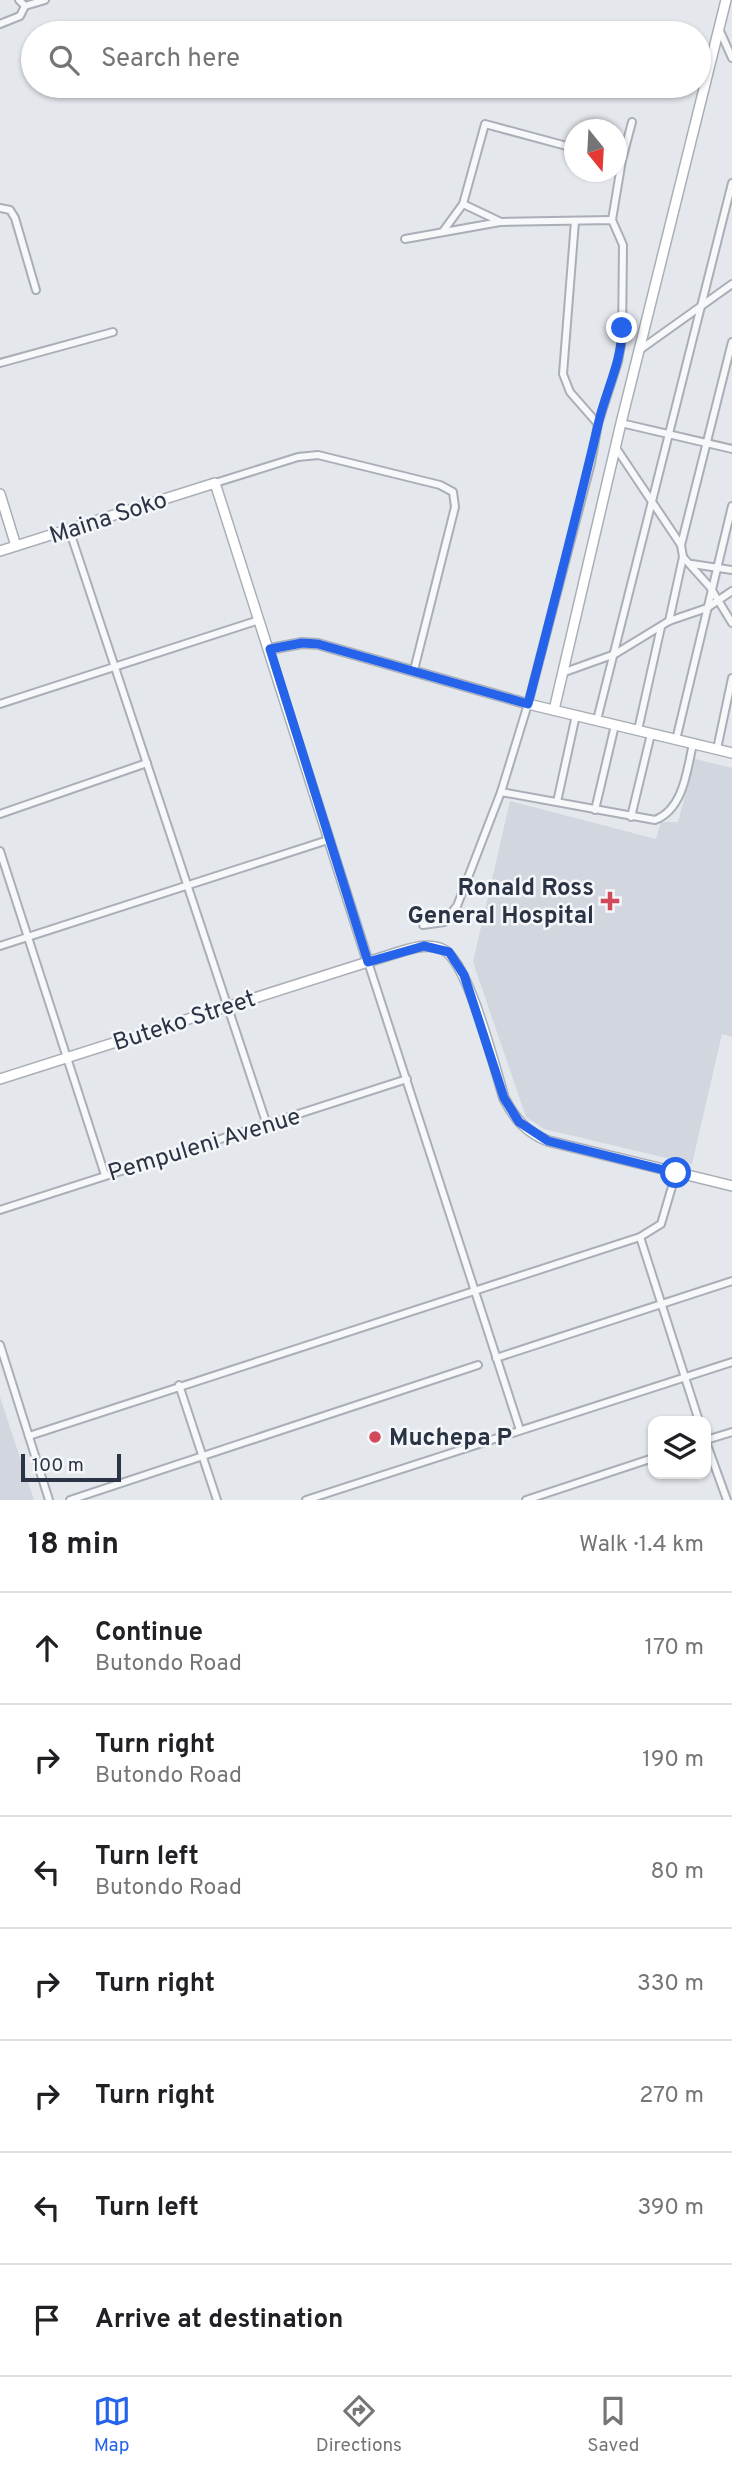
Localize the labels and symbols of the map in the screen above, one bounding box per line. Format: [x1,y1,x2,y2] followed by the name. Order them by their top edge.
[564,119,627,182] north arrow
[606,312,637,343] route end
[46,486,171,552] street label: Maina Soko
[408,874,594,932] place label: Ronald Ross General Hospital
[600,891,620,911] marker: Ronald Ross General Hospital
[110,985,260,1059] street label: Buteko Street
[105,1102,305,1189] street label: Pempuleni Avenue
[660,1157,691,1188] route start
[389,1424,512,1454] place label: Muchepa P
[367,1429,383,1445] marker: Muchepa P
[21,1451,121,1483] scale bar

